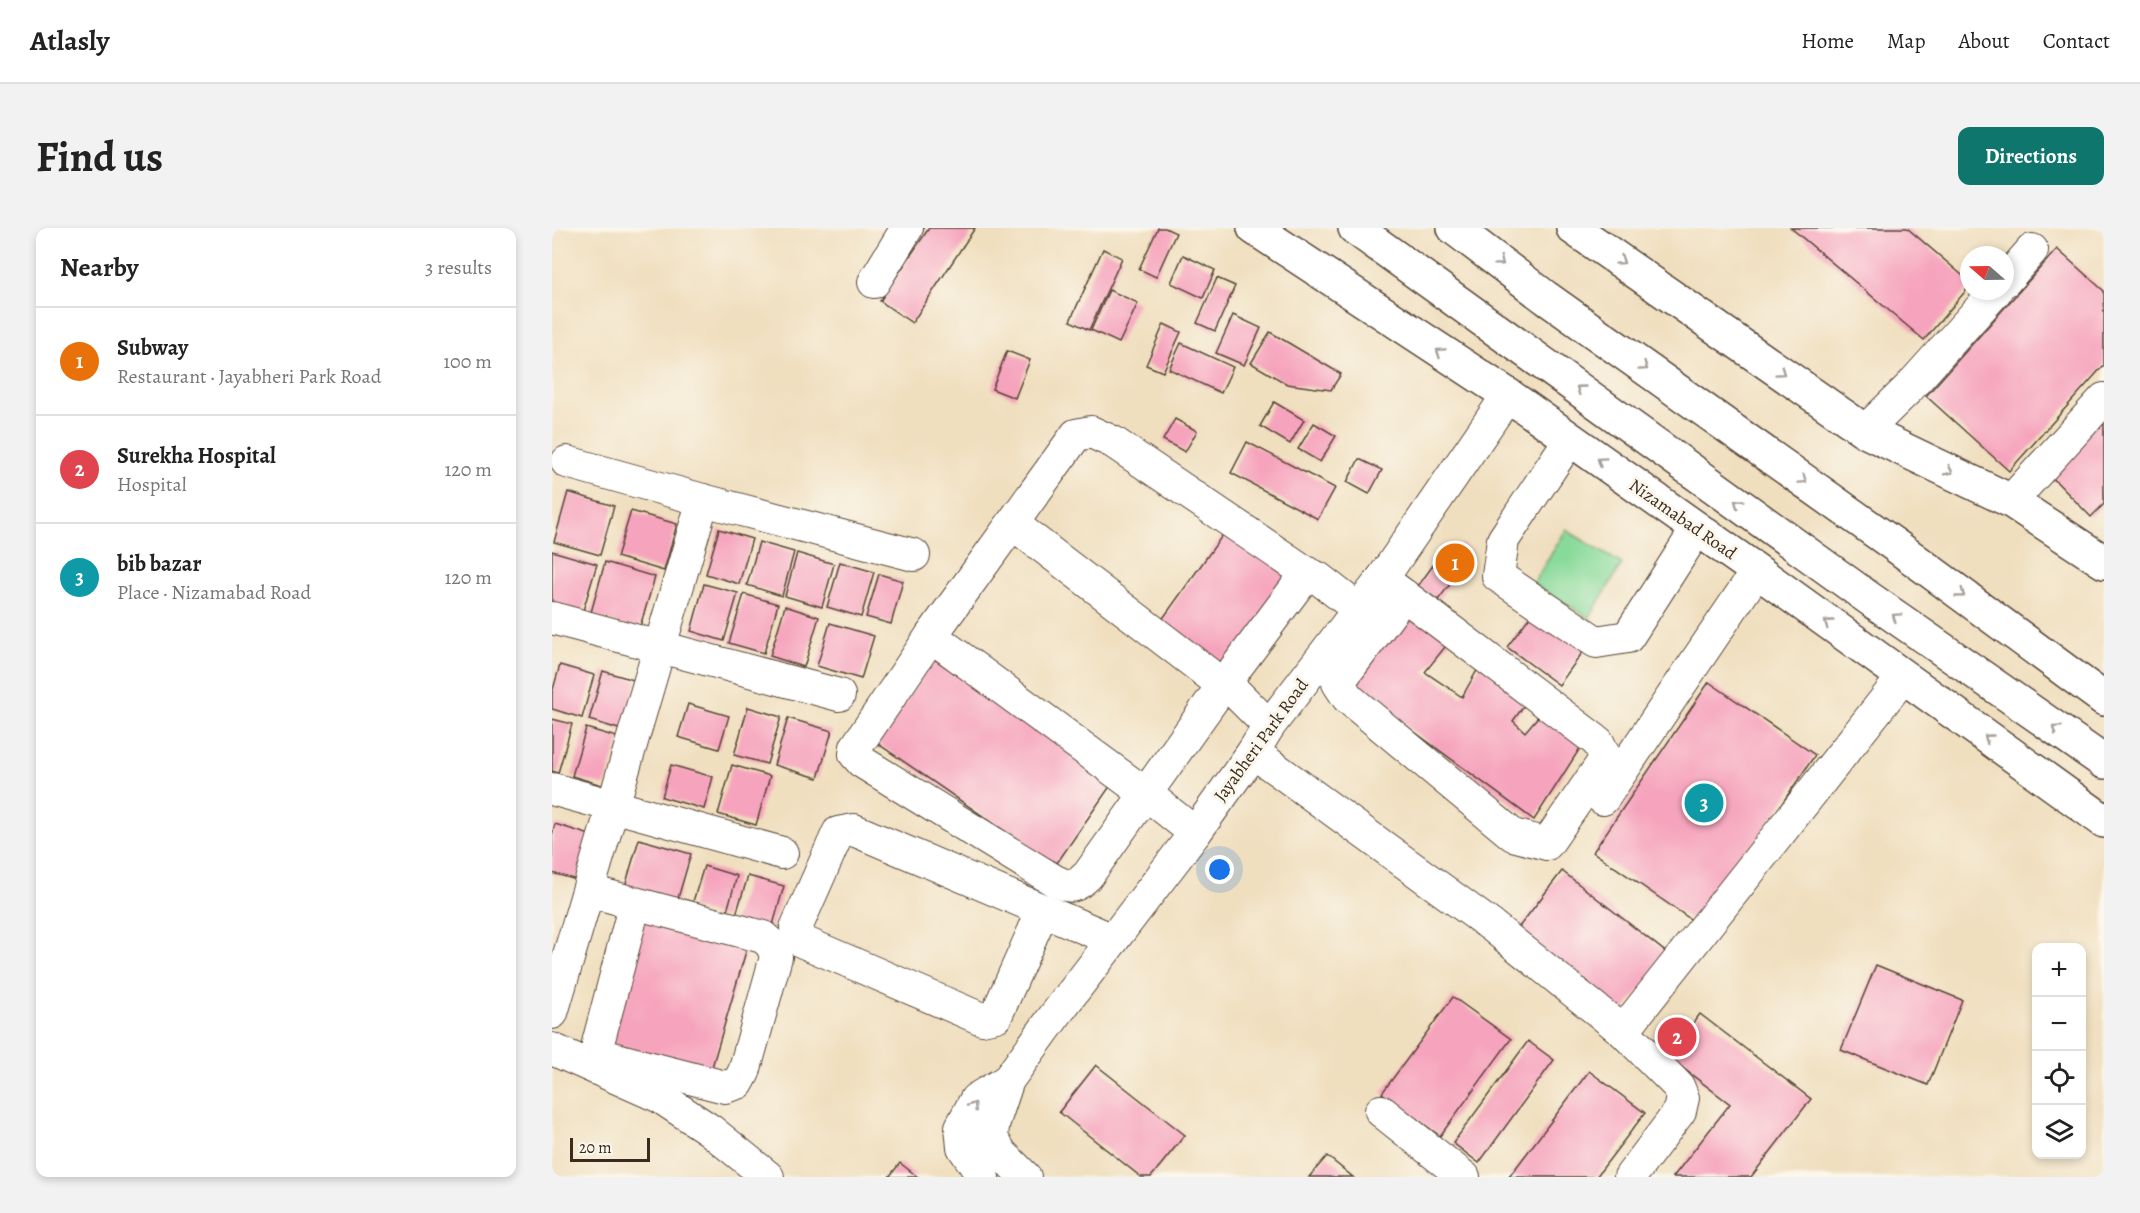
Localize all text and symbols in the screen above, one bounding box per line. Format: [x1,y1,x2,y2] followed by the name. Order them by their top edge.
[30,22,109,60] text: Atlasly
[1801,27,1854,55] text: Home
[1887,27,1925,55] text: Map
[1958,27,2010,55] text: About
[2043,27,2110,55] text: Contact
[1958,127,2104,185] button: Directions
[36,128,163,185] text: Find us
[1960,246,2014,300] north arrow
[60,250,139,285] text: Nearby
[425,254,492,281] text: 3 results
[1614,254,1625,265] one-way arrow
[1493,255,1504,266] one-way arrow
[117,333,188,363] text: Subway
[1436,347,1446,359] one-way arrow
[76,348,83,375] text: 1
[443,348,492,375] text: 100 m
[1638,360,1649,371] one-way arrow
[117,363,382,390] text: Restaurant · Jayabheri Park Road
[1774,365,1785,376] one-way arrow
[1575,386,1586,397] one-way arrow
[117,441,276,471] text: Surekha Hospital
[75,456,84,483] text: 2
[444,456,492,483] text: 120 m
[1597,457,1608,468] one-way arrow
[1942,464,1953,475] one-way arrow
[117,471,187,498] text: Hospital
[1624,473,1742,565] street label: Nizamabad Road
[1796,473,1807,484] one-way arrow
[1733,499,1744,510] one-way arrow
[1436,540,1474,586] pin: 1
[117,549,201,579] text: bib bazar
[75,564,84,591] text: 3
[444,564,492,591] text: 120 m
[117,579,311,606] text: Place · Nizamabad Road
[1955,587,1966,598] one-way arrow
[1892,613,1903,624] one-way arrow
[1824,619,1835,630] one-way arrow
[1208,673,1314,806] street label: Jayabheri Park Road
[2052,725,2063,736] one-way arrow
[1984,735,1995,746] one-way arrow
[1684,780,1724,826] pin: 3
[1205,855,1234,884] your location
[2032,943,2086,1159] map controls
[2032,943,2086,997] button: +
[2032,997,2086,1051] button: −
[1658,1014,1696,1060] pin: 2
[2032,1051,2086,1105] button: locate
[966,1102,978,1112] one-way arrow
[2032,1105,2086,1159] button: layers
[570,1135,650,1162] scale bar
[579,1137,612,1159] text: 20 m

